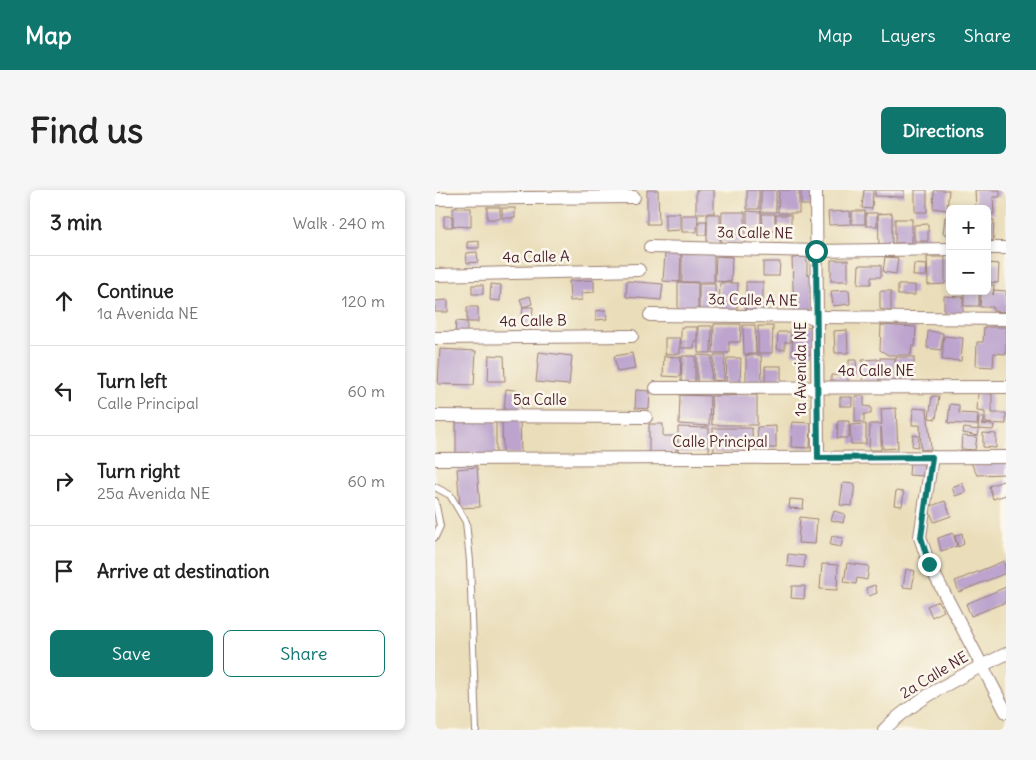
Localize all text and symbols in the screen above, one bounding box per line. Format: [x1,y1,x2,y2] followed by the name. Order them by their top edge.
[25,20,72,50] text: Map
[817,24,852,47] text: Map
[880,24,936,47] text: Layers
[964,24,1011,47] text: Share
[881,107,1006,154] button: Directions
[30,108,143,152] text: Find us
[946,205,991,295] map controls
[946,205,991,250] button: +
[50,209,102,236] text: 3 min
[293,213,385,233] text: Walk · 240 m
[717,222,794,243] street label: 3a Calle NE
[805,240,828,263] route start
[502,246,570,267] street label: 4a Calle A
[946,250,991,295] button: −
[97,279,174,303] text: Continue
[50,287,78,315] icon: ahead
[708,289,798,310] street label: 3a Calle A NE
[342,291,385,311] text: 120 m
[97,303,199,323] text: 1a Avenida NE
[499,310,567,331] street label: 4a Calle B
[791,321,810,417] street label: 1a Avenida NE
[838,361,915,380] street label: 4a Calle NE
[97,369,167,393] text: Turn left
[50,377,78,405] icon: left
[347,381,385,401] text: 60 m
[513,390,567,409] street label: 5a Calle
[97,393,199,413] text: Calle Principal
[672,432,768,451] street label: Calle Principal
[97,459,180,483] text: Turn right
[50,467,78,495] icon: right
[347,471,385,491] text: 60 m
[97,483,210,503] text: 25a Avenida NE
[918,553,941,576] route end
[50,557,78,585] icon: arrive
[97,559,270,583] text: Arrive at destination
[50,630,213,677] button: Save
[223,630,385,677] button: Share
[896,647,971,702] street label: 2a Calle NE

